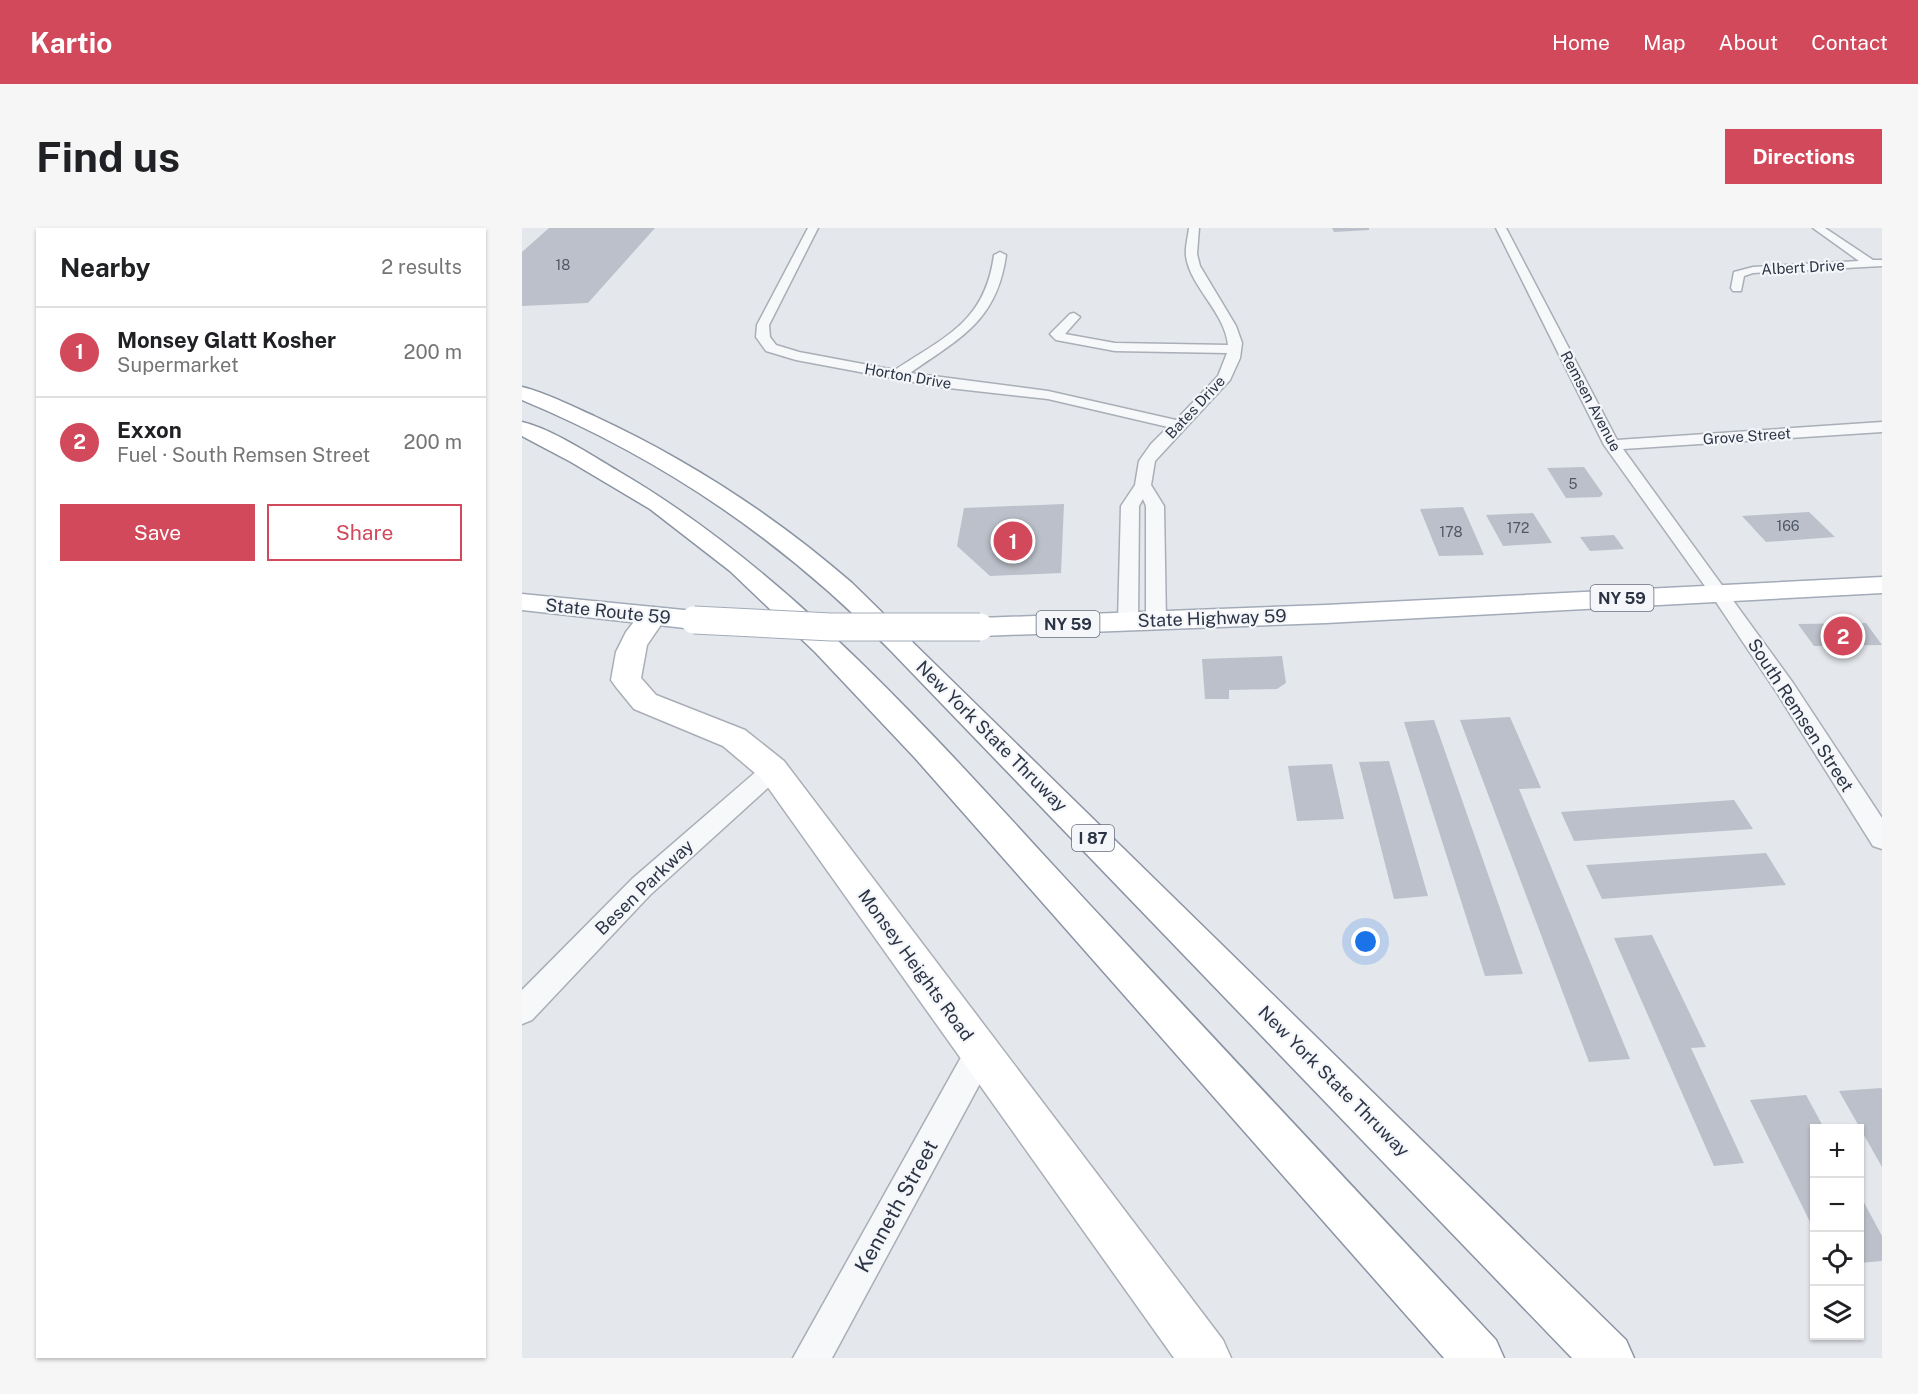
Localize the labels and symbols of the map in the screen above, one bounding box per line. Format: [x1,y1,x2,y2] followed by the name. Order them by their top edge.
[1761,256,1845,278] street label: Albert Drive
[556,257,570,273] house number: 18
[1557,348,1625,454] street label: Remsen Avenue
[863,360,953,392] street label: Horton Drive
[1162,372,1228,442] street label: Bates Drive
[1702,424,1792,448] street label: Grove Street
[1569,476,1578,492] house number: 5
[994,518,1032,564] pin: 1
[1776,518,1800,534] house number: 166
[1507,520,1529,536] house number: 172
[1440,524,1462,540] house number: 178
[1590,585,1654,611] road number: NY 59
[544,594,672,628] street label: State Route 59
[1137,605,1287,631] street label: State Highway 59
[1036,611,1100,637] road number: NY 59
[1824,614,1862,658] pin: 2
[1744,634,1858,796] street label: South Remsen Street
[912,656,1072,816] street label: New York State Thruway
[1072,825,1114,851] road number: I 87
[591,835,698,939] street label: Besen Parkway
[854,885,978,1045] street label: Monsey Heights Road
[1351,927,1380,956] your location
[1254,1001,1414,1161] street label: New York State Thruway
[849,1135,943,1277] street label: Kenneth Street

